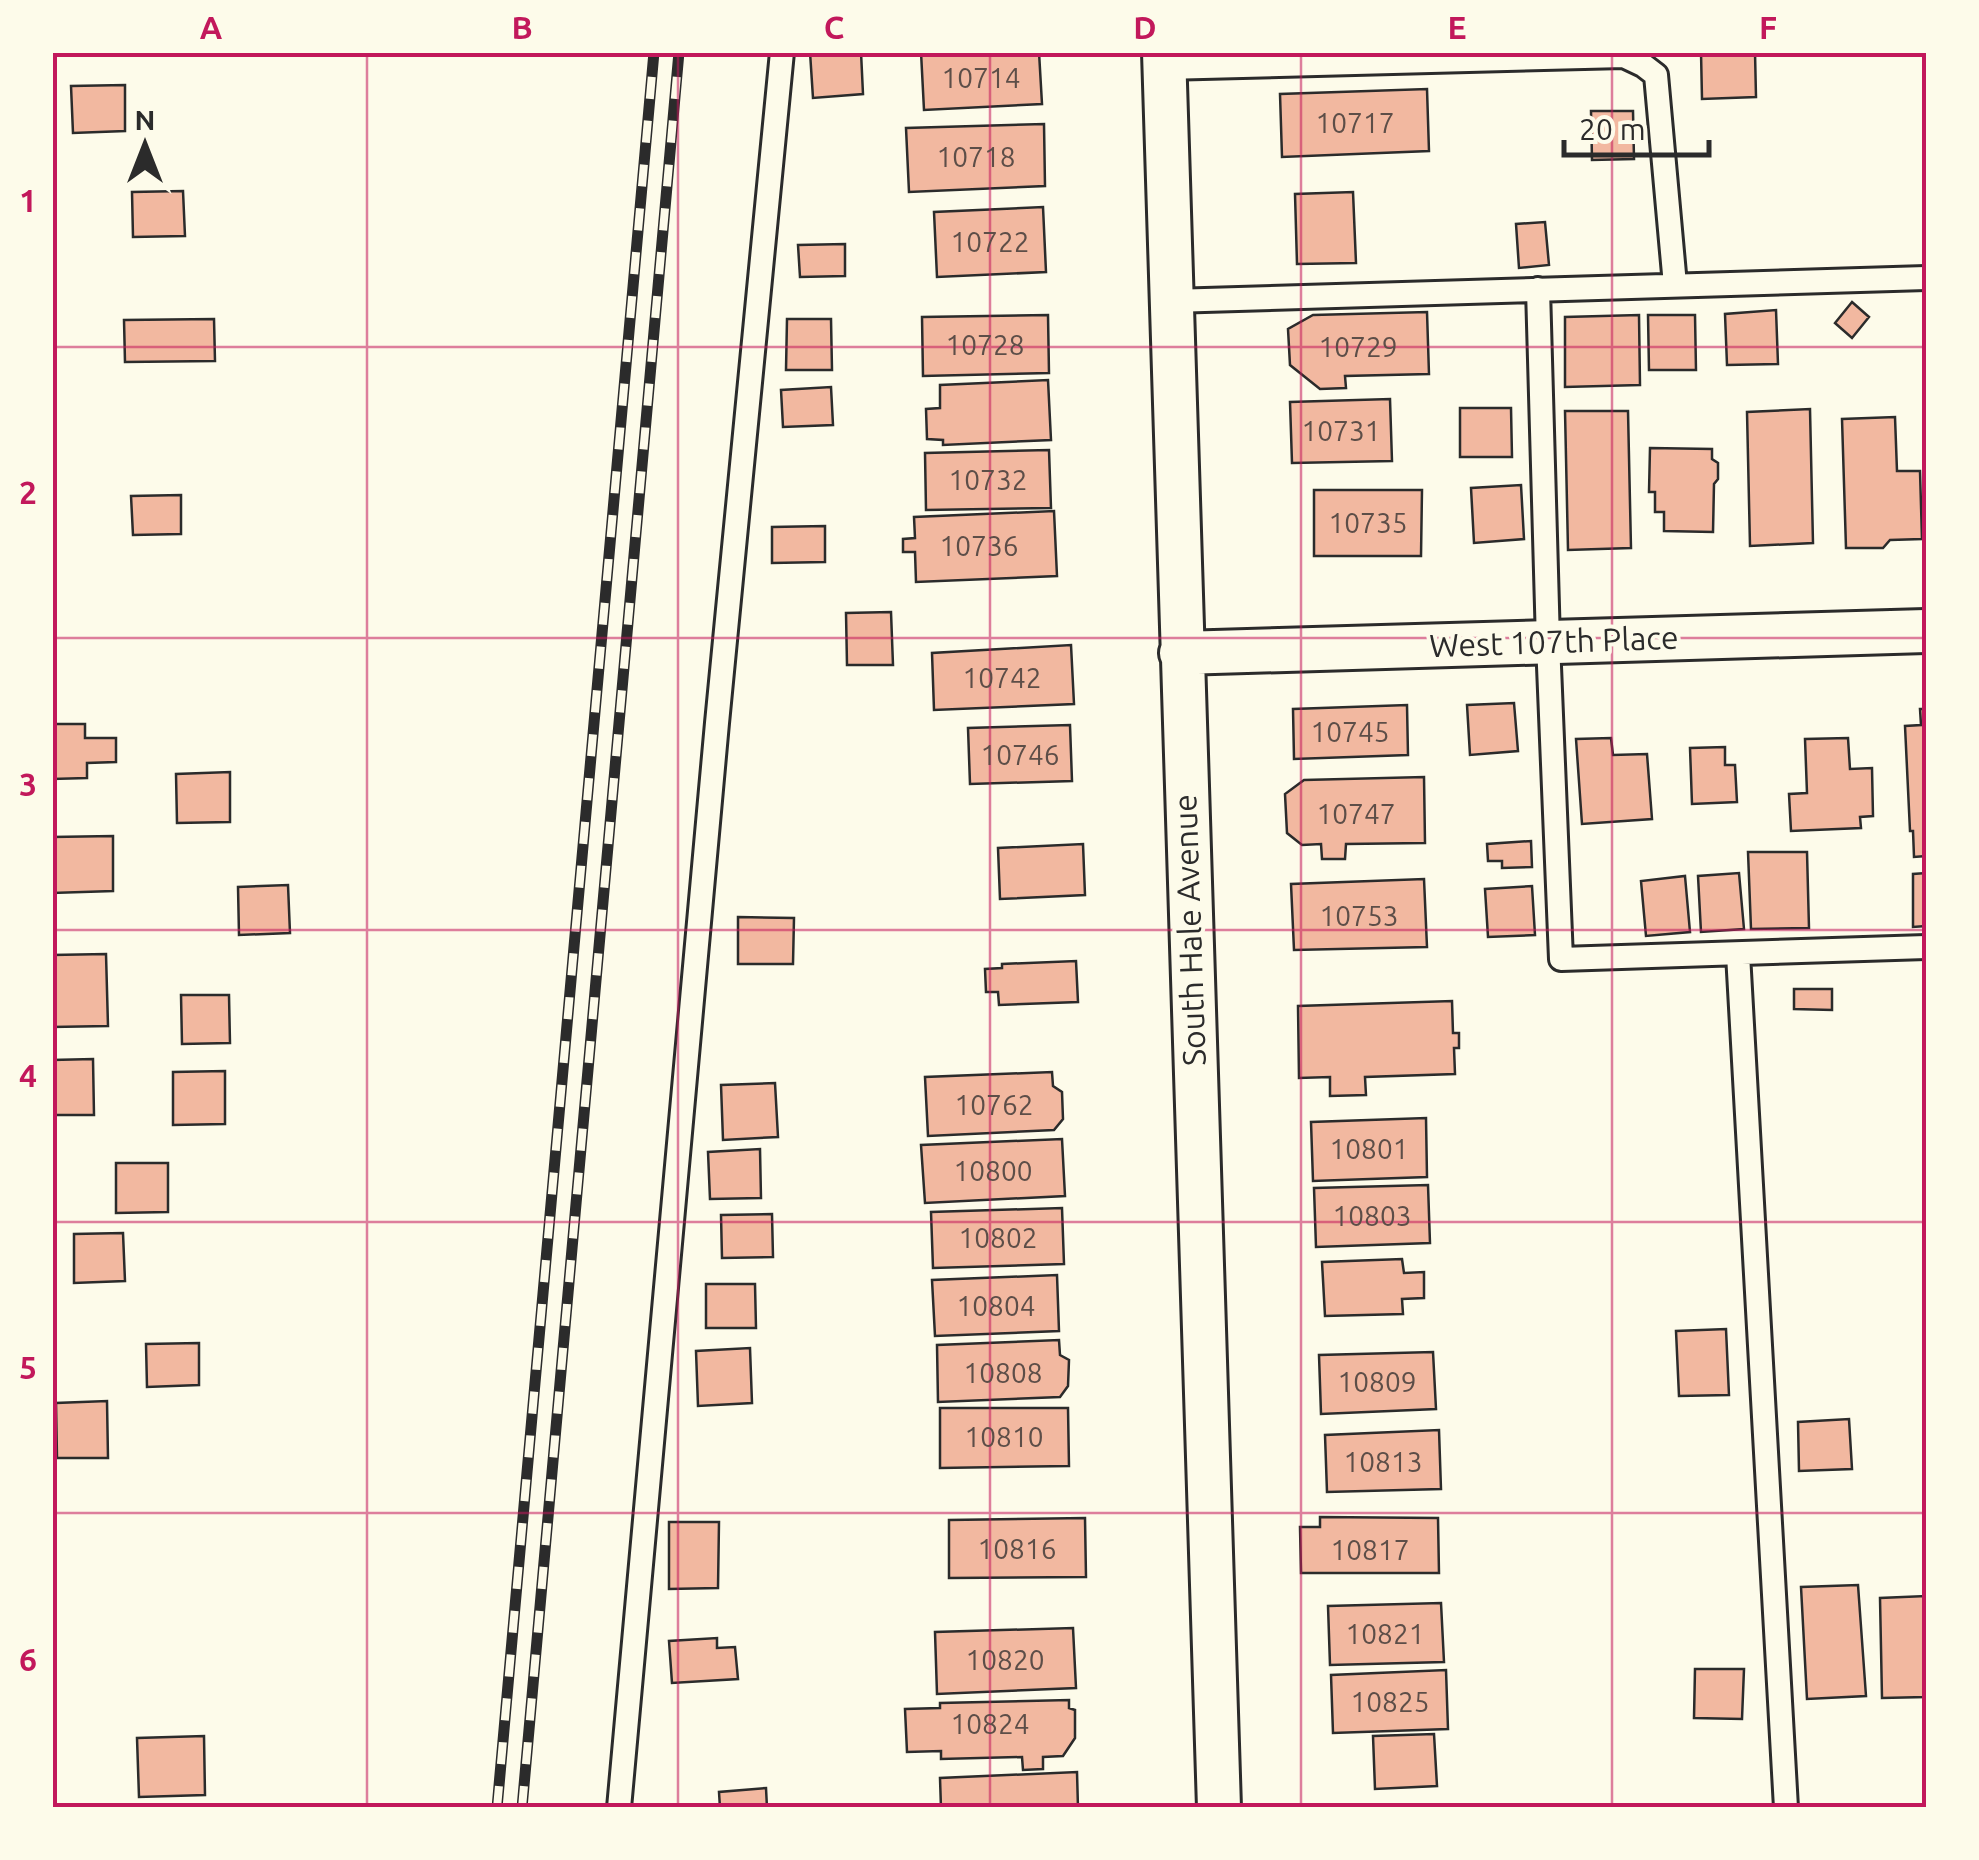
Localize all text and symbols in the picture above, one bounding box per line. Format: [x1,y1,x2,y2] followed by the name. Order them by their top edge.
[200,9,223,45] text: A
[511,9,533,45] text: B
[824,9,844,45] text: C
[1133,9,1157,45] text: D
[1447,9,1467,45] text: E
[1759,9,1777,45] text: F
[942,62,1020,93] house number: 10714
[95,95,195,195] north arrow
[1564,95,1709,157] scale bar
[135,104,155,135] text: N
[1316,107,1394,138] house number: 10717
[1579,112,1646,146] text: 20 m
[937,141,1015,172] house number: 10718
[19,182,37,218] text: 1
[951,226,1029,257] house number: 10722
[946,329,1024,360] house number: 10728
[1319,331,1397,362] house number: 10729
[1302,415,1380,446] house number: 10731
[949,464,1027,495] house number: 10732
[19,474,37,510] text: 2
[1329,507,1407,538] house number: 10735
[940,530,1018,561] house number: 10736
[1429,619,1679,663] street label: West 107th Place
[963,662,1041,693] house number: 10742
[1311,716,1389,747] house number: 10745
[981,739,1059,770] house number: 10746
[19,766,37,802] text: 3
[1166,794,1212,1067] street label: South Hale Avenue
[1317,798,1395,829] house number: 10747
[1320,900,1398,931] house number: 10753
[19,1057,37,1093] text: 4
[955,1089,1033,1120] house number: 10762
[1330,1133,1408,1164] house number: 10801
[954,1155,1032,1186] house number: 10800
[1333,1200,1411,1231] house number: 10803
[959,1222,1037,1253] house number: 10802
[957,1290,1035,1321] house number: 10804
[19,1349,37,1385] text: 5
[964,1357,1042,1388] house number: 10808
[1338,1366,1416,1397] house number: 10809
[965,1421,1043,1452] house number: 10810
[1344,1446,1422,1477] house number: 10813
[978,1533,1056,1564] house number: 10816
[1331,1534,1409,1565] house number: 10817
[1346,1618,1424,1649] house number: 10821
[19,1641,37,1677] text: 6
[966,1644,1044,1675] house number: 10820
[1351,1686,1429,1717] house number: 10825
[951,1708,1029,1739] house number: 10824

